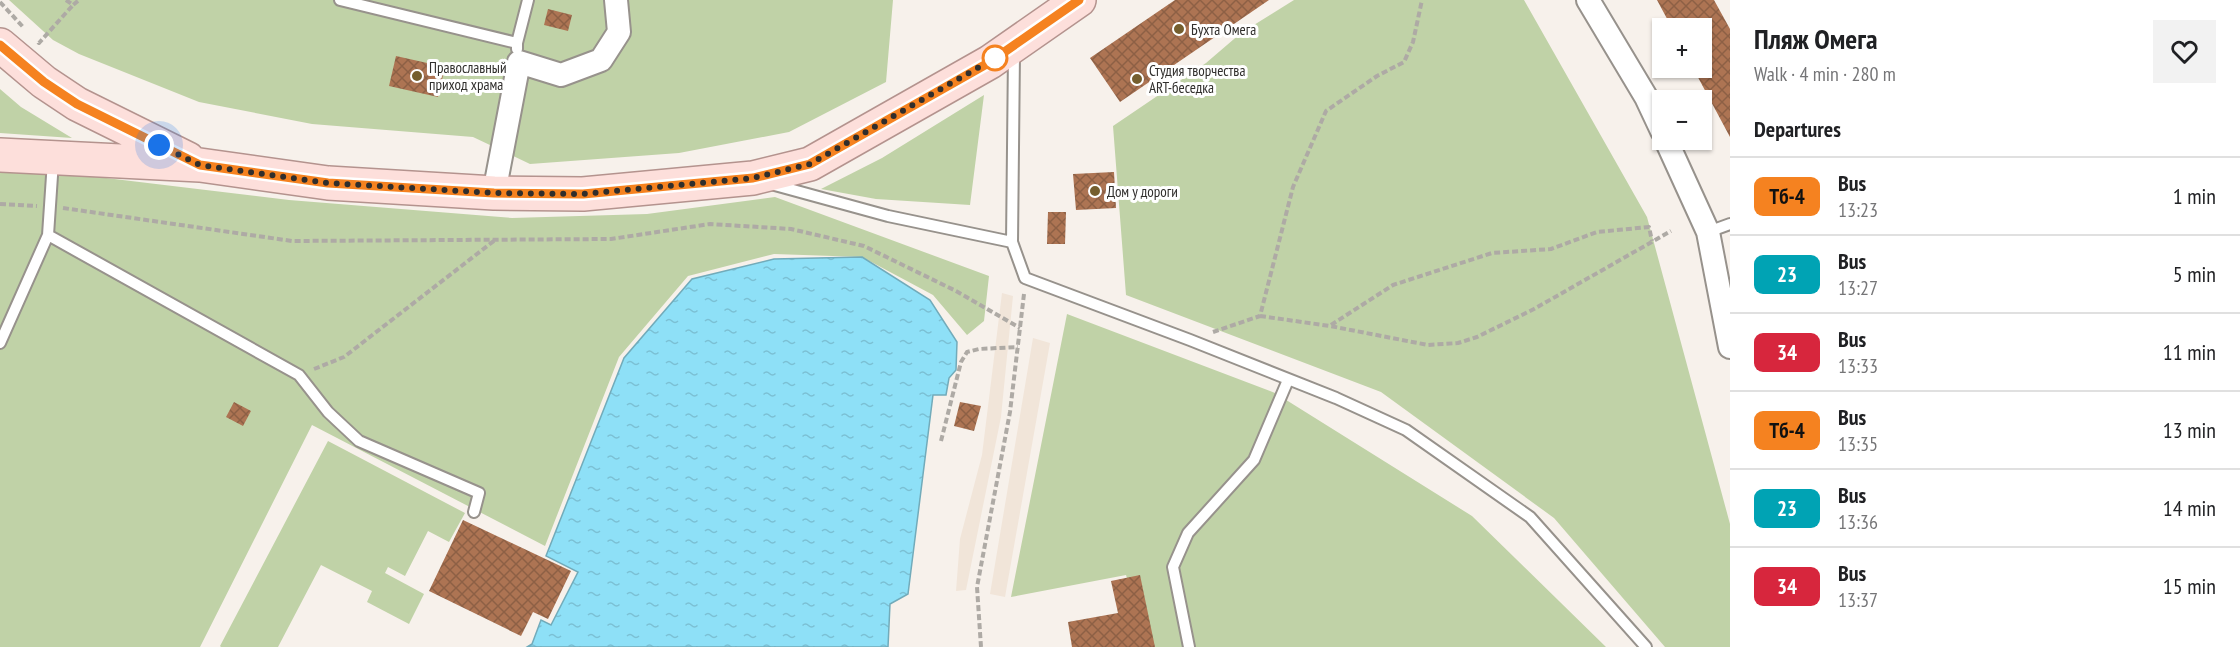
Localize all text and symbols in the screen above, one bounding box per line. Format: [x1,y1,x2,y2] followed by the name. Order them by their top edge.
[1652,18,1712,150] map controls
[1652,18,1712,78] button: +
[1191,20,1256,39] place label: Бухта Омега
[1754,20,1878,57] text: Пляж Омега
[2153,20,2216,83] button: heart
[1172,22,1186,36] marker: Бухта Омега
[982,45,1008,71] unlabelled marker
[429,58,507,94] place label: Православный приход храма
[1149,61,1245,97] place label: Студия творчества ART-беседка
[1754,61,1896,87] text: Walk · 4 min · 280 m
[410,69,424,83] marker: Православный приход храма
[1130,72,1144,86] marker: Студия творчества ART-беседка
[1652,90,1712,150] button: −
[1754,115,1841,143] text: Departures
[144,130,174,160] your location
[1838,169,1866,197] text: Bus
[1107,182,1178,201] place label: Дом у дороги
[2173,182,2216,210] text: 1 min
[1769,183,1805,210] text: Тб-4
[1088,184,1102,198] marker: Дом у дороги
[1838,197,1878,223] text: 13:23
[1838,247,1866,275] text: Bus
[2173,260,2216,288] text: 5 min
[1777,261,1797,288] text: 23
[1838,275,1878,301] text: 13:27
[1838,325,1866,353] text: Bus
[2163,338,2216,366] text: 11 min
[1777,339,1797,366] text: 34
[1838,353,1878,379] text: 13:33
[1838,403,1866,431] text: Bus
[2163,416,2216,444] text: 13 min
[1769,417,1805,444] text: Тб-4
[1838,431,1878,457] text: 13:35
[1838,481,1866,509] text: Bus
[2163,494,2216,522] text: 14 min
[1777,495,1797,522] text: 23
[1838,509,1878,535] text: 13:36
[1838,559,1866,587] text: Bus
[2163,572,2216,600] text: 15 min
[1777,573,1797,600] text: 34
[1838,587,1878,613] text: 13:37

